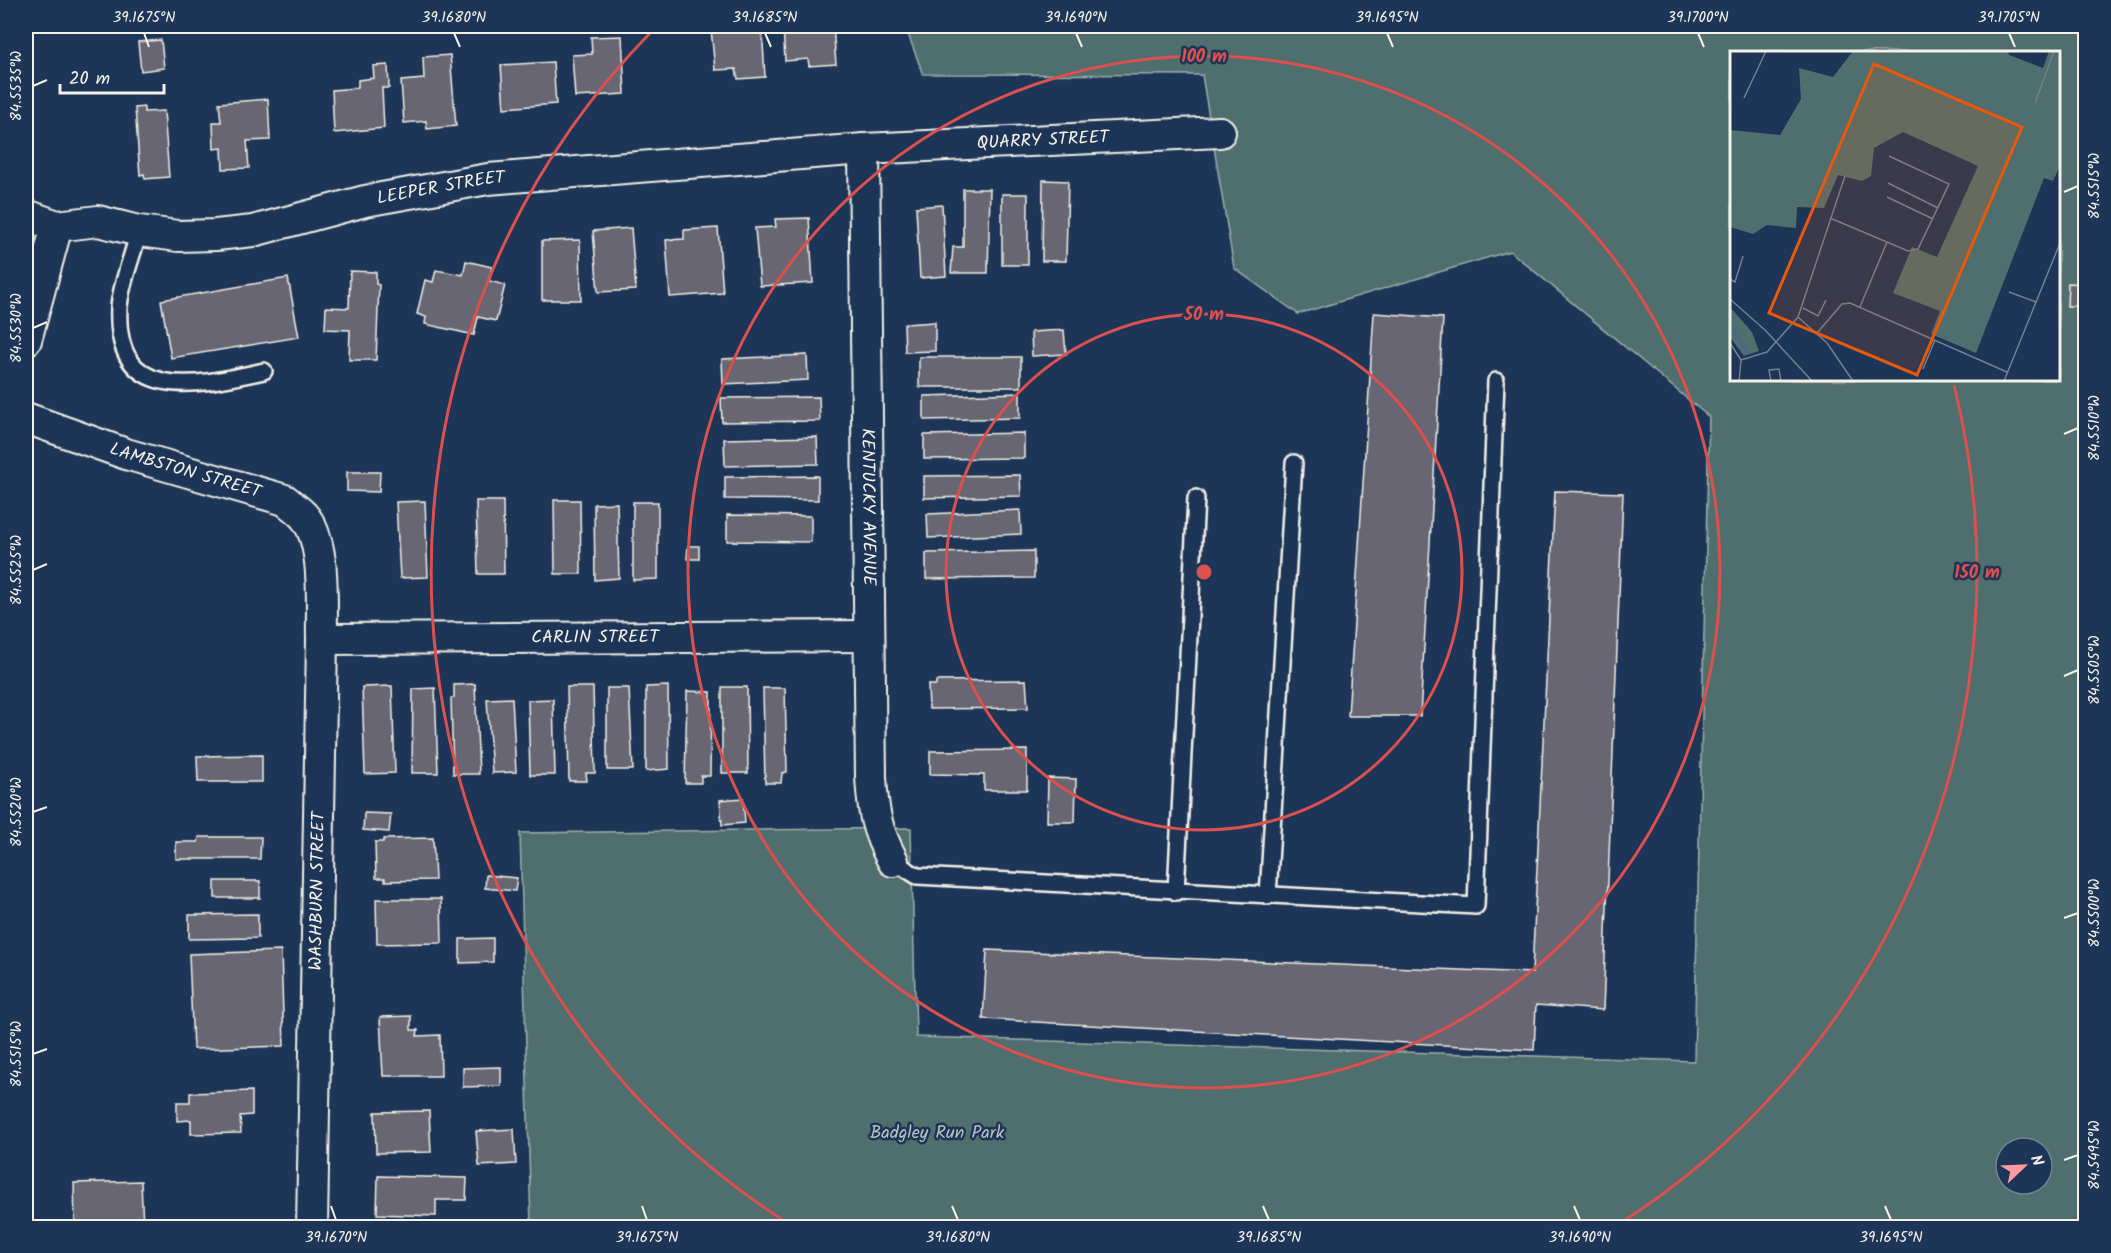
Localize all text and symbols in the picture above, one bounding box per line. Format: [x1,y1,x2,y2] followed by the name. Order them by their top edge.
[113,6,175,30] text: 39.1675°N
[422,6,486,30] text: 39.1680°N
[733,6,797,30] text: 39.1685°N
[1045,6,1107,30] text: 39.1690°N
[1355,6,1419,30] text: 39.1695°N
[1667,6,1729,30] text: 39.1700°N
[1978,6,2040,30] text: 39.1705°N
[1181,43,1227,72] text: 100 m
[5,51,29,121] text: 84.5535°W
[1730,51,2060,381] inset map
[60,57,164,95] scale bar
[69,65,110,94] text: 20 m
[976,123,1111,158] street label: QUARRY STREET
[2083,152,2107,219] text: 84.5515°W
[375,163,507,213] street label: LEEPER STREET
[5,293,29,363] text: 84.5530°W
[1183,301,1224,330] text: 50 m
[2083,395,2107,461] text: 84.5510°W
[853,428,883,586] street label: KENTUCKY AVENUE
[106,435,266,507] street label: LAMBSTON STREET
[5,534,29,605] text: 84.5525°W
[1954,559,2000,588] text: 150 m
[1194,562,1214,582] centre of rings
[531,623,660,652] street label: CARLIN STREET
[2083,635,2107,705] text: 84.5505°W
[5,777,29,847] text: 84.5520°W
[302,810,334,971] street label: WASHBURN STREET
[2083,878,2107,947] text: 84.5500°W
[5,1020,29,1087] text: 84.5515°W
[870,1119,1005,1148] park label: Badgley Run Park
[2083,1120,2107,1190] text: 84.5495°W
[1994,1136,2054,1196] north arrow
[2023,1151,2050,1170] text: N
[305,1226,367,1250] text: 39.1670°N
[616,1226,678,1250] text: 39.1675°N
[926,1226,990,1250] text: 39.1680°N
[1237,1226,1301,1250] text: 39.1685°N
[1549,1226,1611,1250] text: 39.1690°N
[1859,1226,1923,1250] text: 39.1695°N

